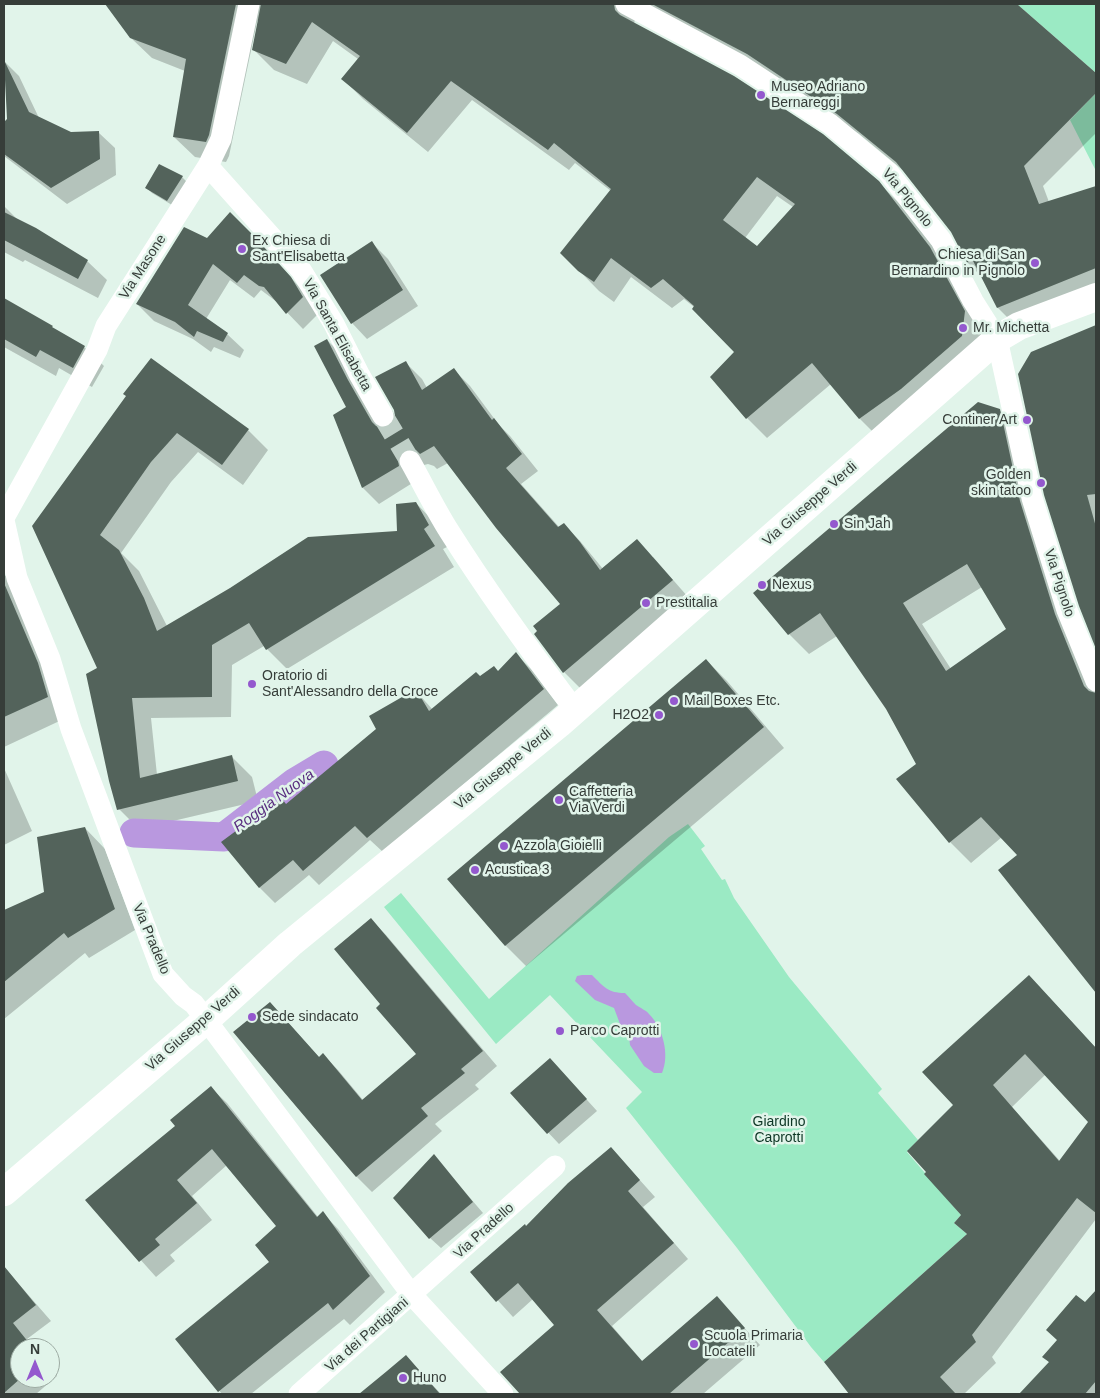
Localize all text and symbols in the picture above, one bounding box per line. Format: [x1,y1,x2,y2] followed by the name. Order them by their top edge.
[771,79,865,111] place label: Museo Adriano Bernareggi
[755,89,767,101] marker: Museo Adriano Bernareggi
[878,165,936,231] street label: Via Pignolo
[116,232,170,302] street label: Via Masone
[252,233,345,266] place label: Ex Chiesa di Sant'Elisabetta
[236,243,248,255] marker: Ex Chiesa di Sant'Elisabetta
[891,247,1025,280] place label: Chiesa di San Bernardino in Pignolo
[1029,257,1041,269] marker: Chiesa di San Bernardino in Pignolo
[299,276,375,394] street label: Via Santa Elisabetta
[973,320,1049,336] place label: Mr. Michetta
[957,322,969,334] marker: Mr. Michetta
[942,412,1017,428] place label: Continer Art
[1021,414,1033,426] marker: Continer Art
[759,458,861,550] street label: Via Giuseppe Verdi
[971,467,1031,500] place label: Golden skin tatoo
[1035,477,1047,489] marker: Golden skin tatoo
[844,516,891,532] place label: Sin Jah
[828,518,840,530] marker: Sin Jah
[1040,547,1078,619] street label: Via Pignolo
[772,577,812,593] place label: Nexus
[756,579,768,591] marker: Nexus
[656,595,717,611] place label: Prestitalia
[640,597,652,609] marker: Prestitalia
[262,668,438,700] place label: Oratorio di Sant'Alessandro della Croce
[246,678,258,690] marker: Oratorio di Sant'Alessandro della Croce
[684,693,780,709] place label: Mail Boxes Etc.
[668,695,680,707] marker: Mail Boxes Etc.
[612,707,649,723] place label: H2O2
[653,709,665,721] marker: H2O2
[451,725,555,813] street label: Via Giuseppe Verdi
[230,766,318,836] water label: Roggia Nuova
[569,784,633,816] place label: Caffetteria Via Verdi
[553,794,565,806] marker: Caffetteria Via Verdi
[514,838,602,854] place label: Azzola Gioielli
[498,840,510,852] marker: Azzola Gioielli
[485,862,550,878] place label: Acustica 3
[469,864,481,876] marker: Acustica 3
[129,901,173,977] street label: Via Pradello
[142,983,244,1075] street label: Via Giuseppe Verdi
[262,1009,359,1025] place label: Sede sindacato
[246,1011,258,1023] marker: Sede sindacato
[570,1023,659,1039] place label: Parco Caprotti
[554,1025,566,1037] marker: Parco Caprotti
[753,1114,805,1146] park label: Giardino Caprotti
[450,1200,518,1262] street label: Via Pradello
[322,1294,412,1376] street label: Via dei Partigiani
[704,1328,803,1360] place label: Scuola Primaria Locatelli
[10,1338,60,1388] north arrow
[688,1338,700,1350] marker: Scuola Primaria Locatelli
[30,1341,40,1357] text: N
[413,1370,446,1386] place label: Huno
[397,1372,409,1384] marker: Huno

